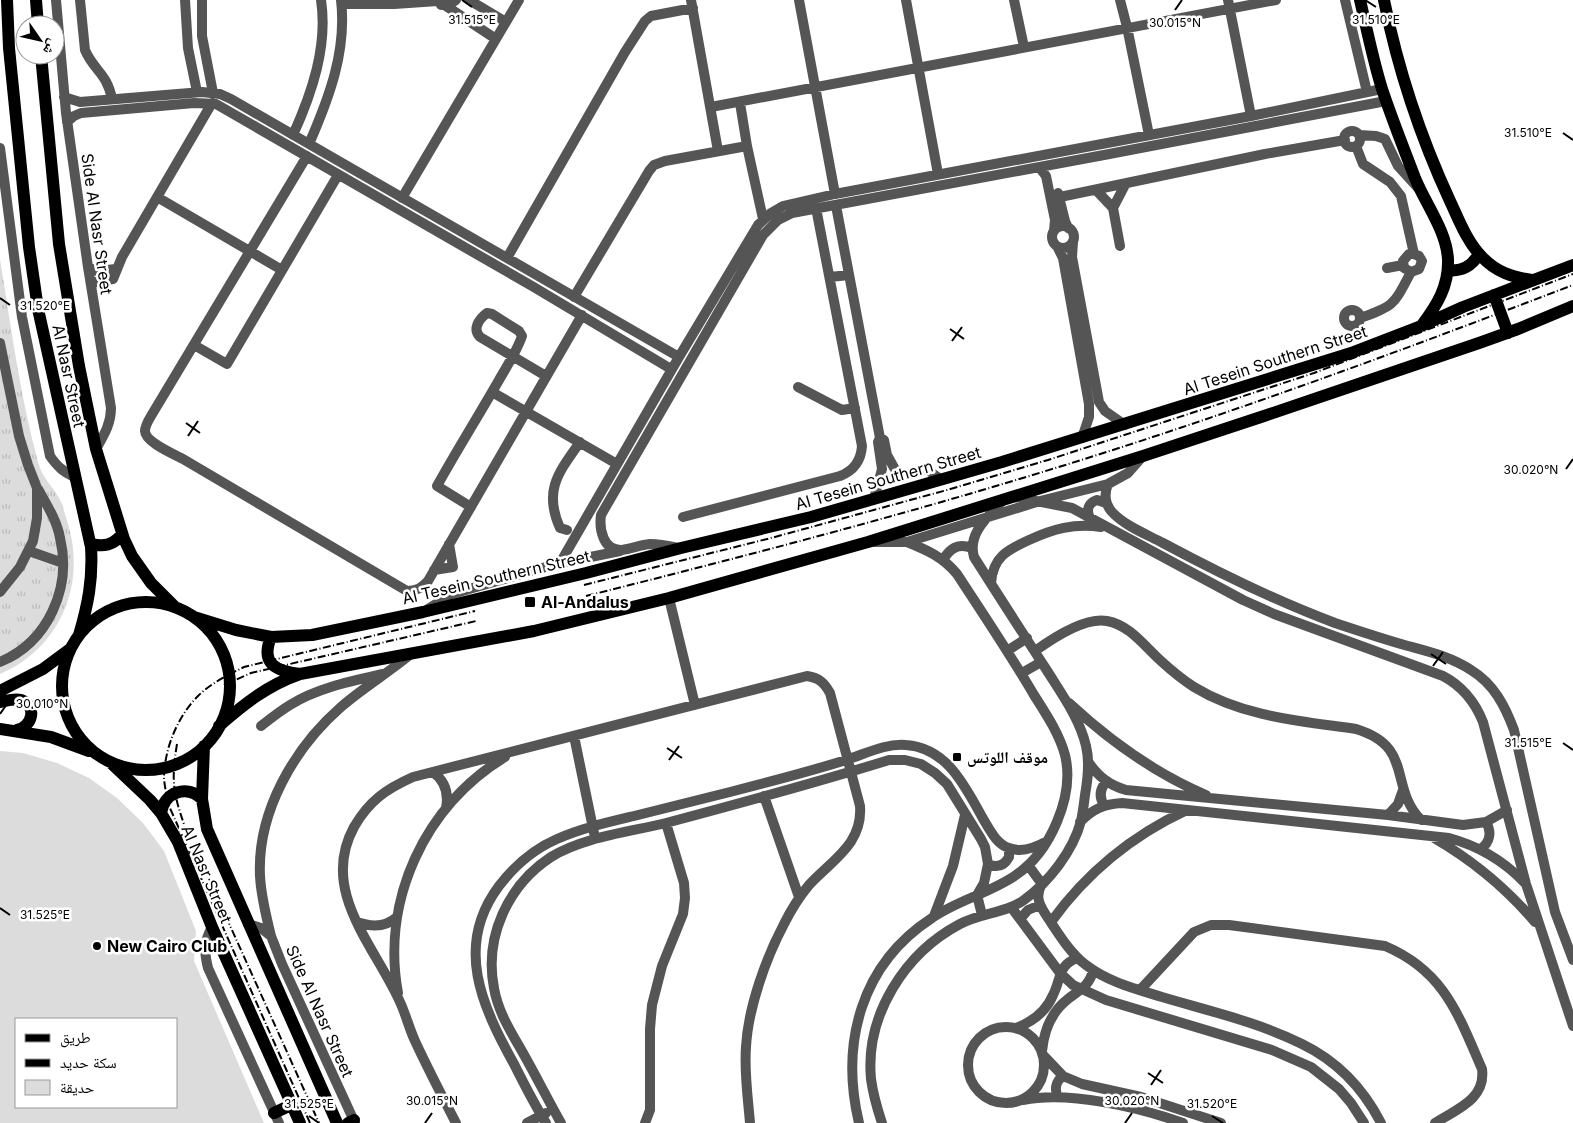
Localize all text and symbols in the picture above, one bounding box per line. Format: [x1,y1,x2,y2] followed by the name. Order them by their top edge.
[448,12,496,27] text: 31.515°E
[1352,12,1400,27] text: 31.510°E
[15,15,65,65] north arrow
[1149,15,1201,30] text: 30.015°N
[39,36,62,59] text: ش
[1504,125,1552,140] text: 31.510°E
[77,152,117,296] street label: Side Al Nasr Street
[20,298,70,313] text: 31.520°E
[1181,321,1369,399] street label: Al Tesein Southern Street
[48,323,90,429] street label: Al Nasr Street
[793,442,983,514] street label: Al Tesein Southern Street
[1504,462,1558,477] text: 30.020°N
[400,546,592,608] street label: Al Tesein Southern Street
[541,592,629,612] place label: Al-Andalus
[523,595,537,609] marker: Al-Andalus
[16,696,68,711] text: 30.010°N
[1504,735,1552,750] text: 31.515°E
[967,747,1048,767] place label: موقف اللوتس
[951,751,963,763] marker: موقف اللوتس
[177,822,237,926] street label: Al Nasr Street
[20,907,70,922] text: 31.525°E
[107,936,227,956] place label: New Cairo Club
[91,940,103,952] marker: New Cairo Club
[282,942,358,1080] street label: Side Al Nasr Street
[15,1018,178,1108] legend
[60,1028,91,1048] text: طريق
[60,1053,117,1072] text: سكة حديد
[60,1078,95,1097] text: حديقة
[406,1093,458,1108] text: 30.015°N
[1105,1093,1159,1108] text: 30.020°N
[284,1096,334,1111] text: 31.525°E
[1187,1096,1237,1111] text: 31.520°E

